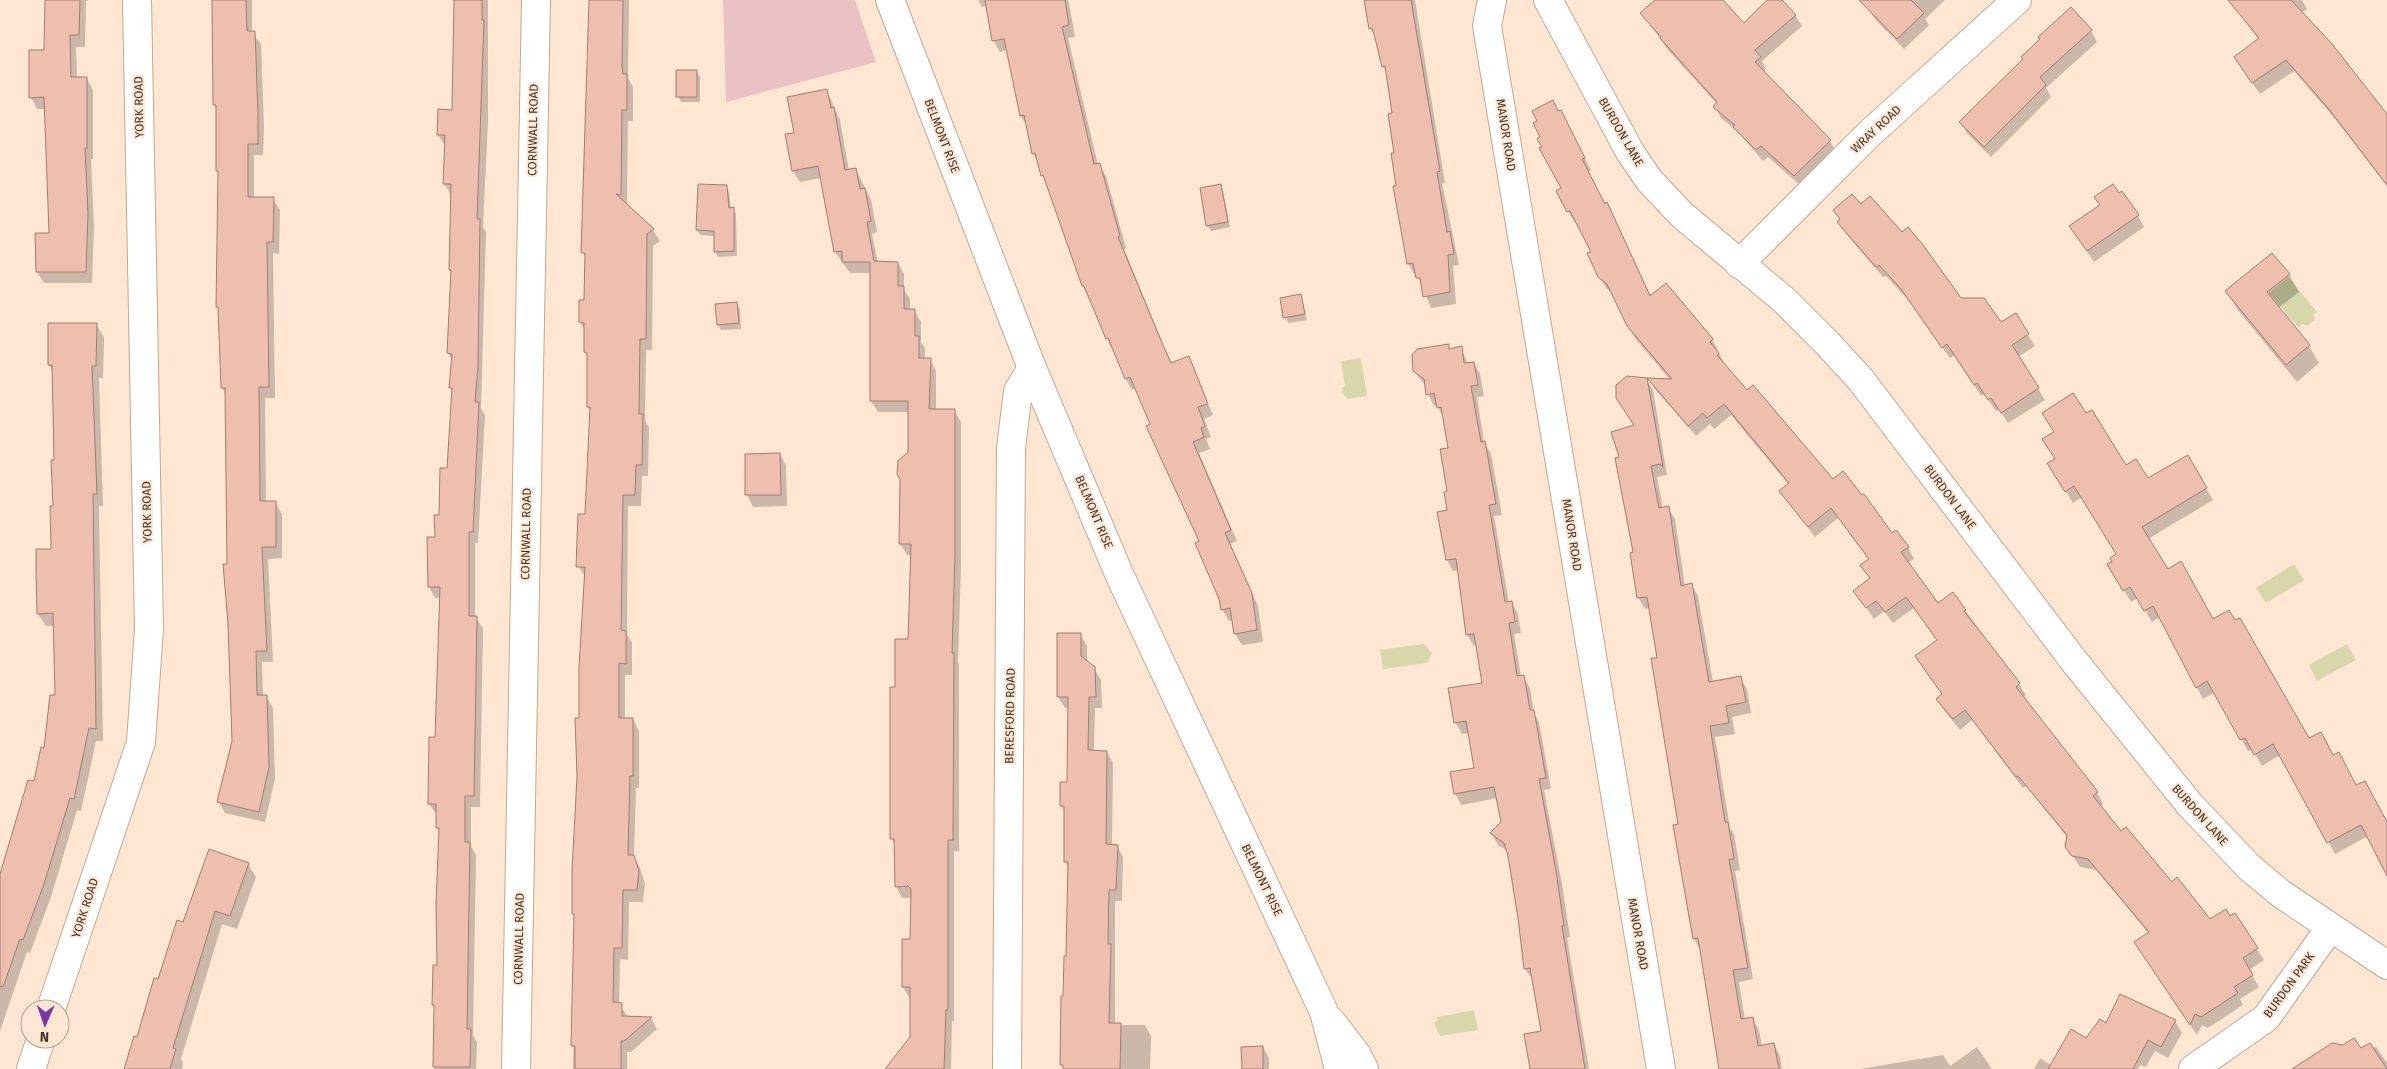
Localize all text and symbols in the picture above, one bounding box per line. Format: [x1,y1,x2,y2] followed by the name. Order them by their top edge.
[131,76,147,138] street label: YORK ROAD
[525,84,541,176] street label: CORNWALL ROAD
[1596,95,1646,169] street label: BURDON LANE
[921,97,963,175] street label: BELMONT RISE
[1493,98,1519,172] street label: MANOR ROAD
[1848,102,1904,156] street label: WRAY ROAD
[1921,462,1979,532] street label: BURDON LANE
[1072,473,1116,551] street label: BELMONT RISE
[139,481,155,543] street label: YORK ROAD
[518,488,534,580] street label: CORNWALL ROAD
[1559,498,1585,572] street label: MANOR ROAD
[1002,668,1018,764] street label: BERESFORD ROAD
[2169,782,2231,848] street label: BURDON LANE
[1239,842,1285,918] street label: BELMONT RISE
[69,876,101,940] street label: YORK ROAD
[511,893,527,985] street label: CORNWALL ROAD
[1625,897,1651,971] street label: MANOR ROAD
[2261,949,2318,1020] street label: BURDON PARK
[20,999,70,1049] north arrow
[40,1028,50,1045] text: N

